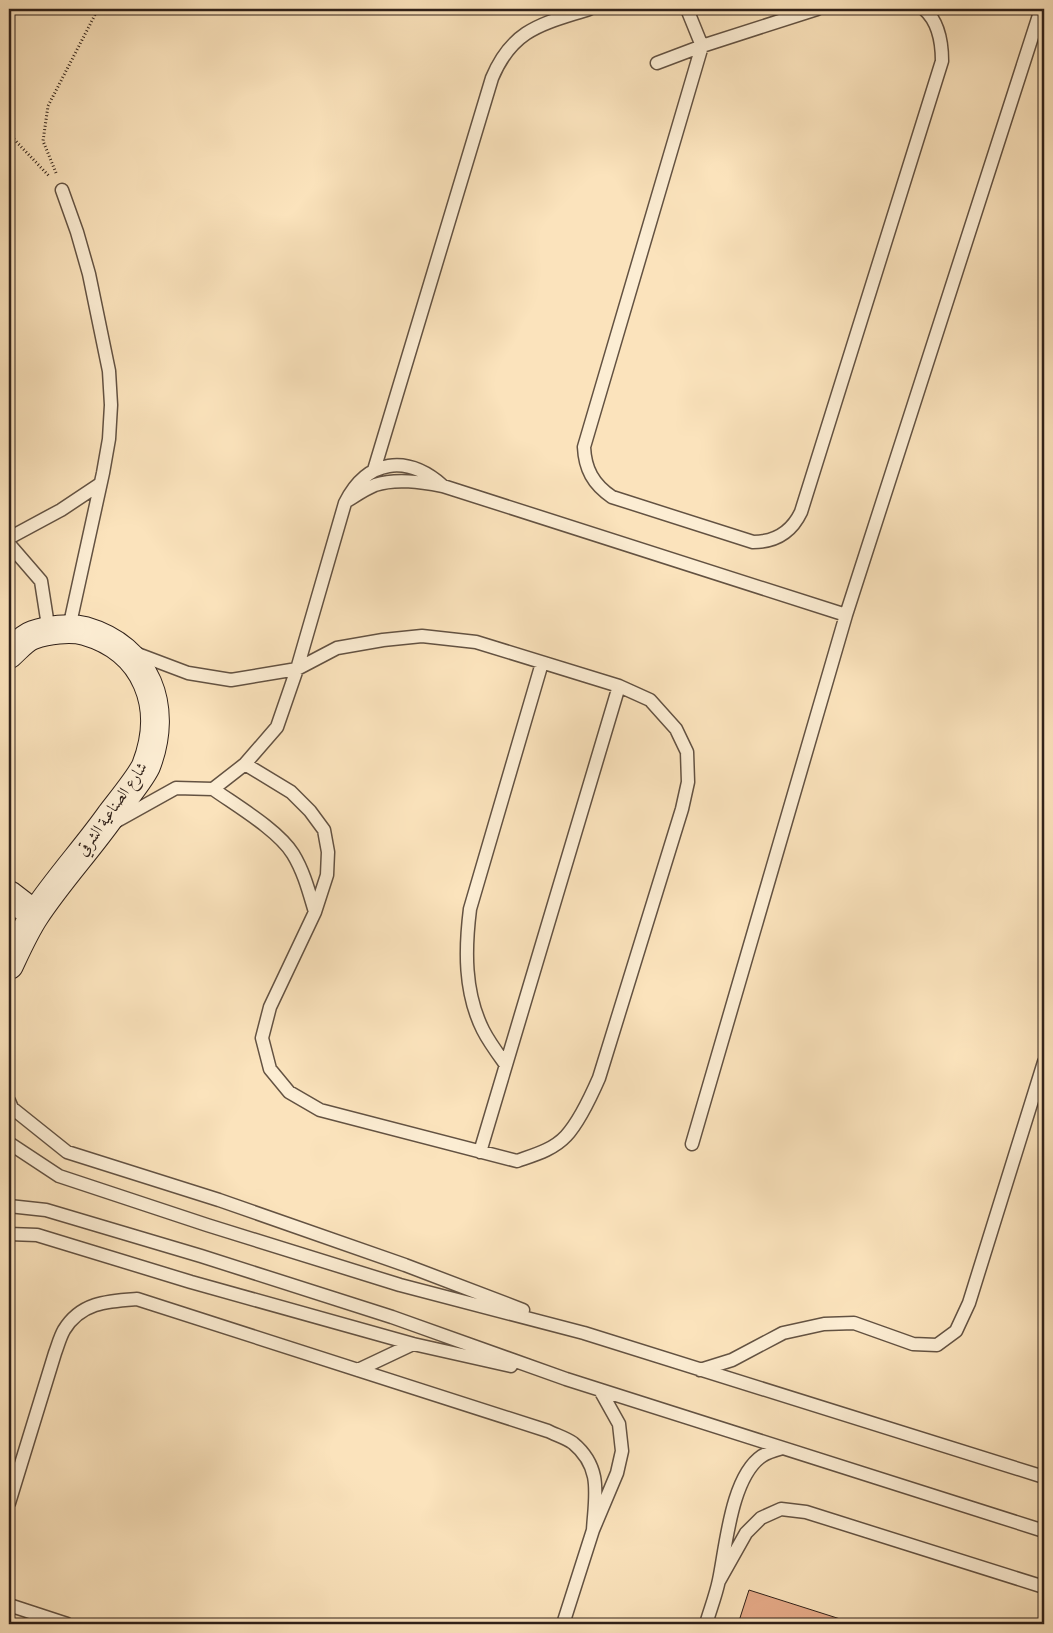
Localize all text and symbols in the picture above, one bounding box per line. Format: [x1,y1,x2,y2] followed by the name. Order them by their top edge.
[72,758,154,862] street label: شارع الصناعية الشرقي

